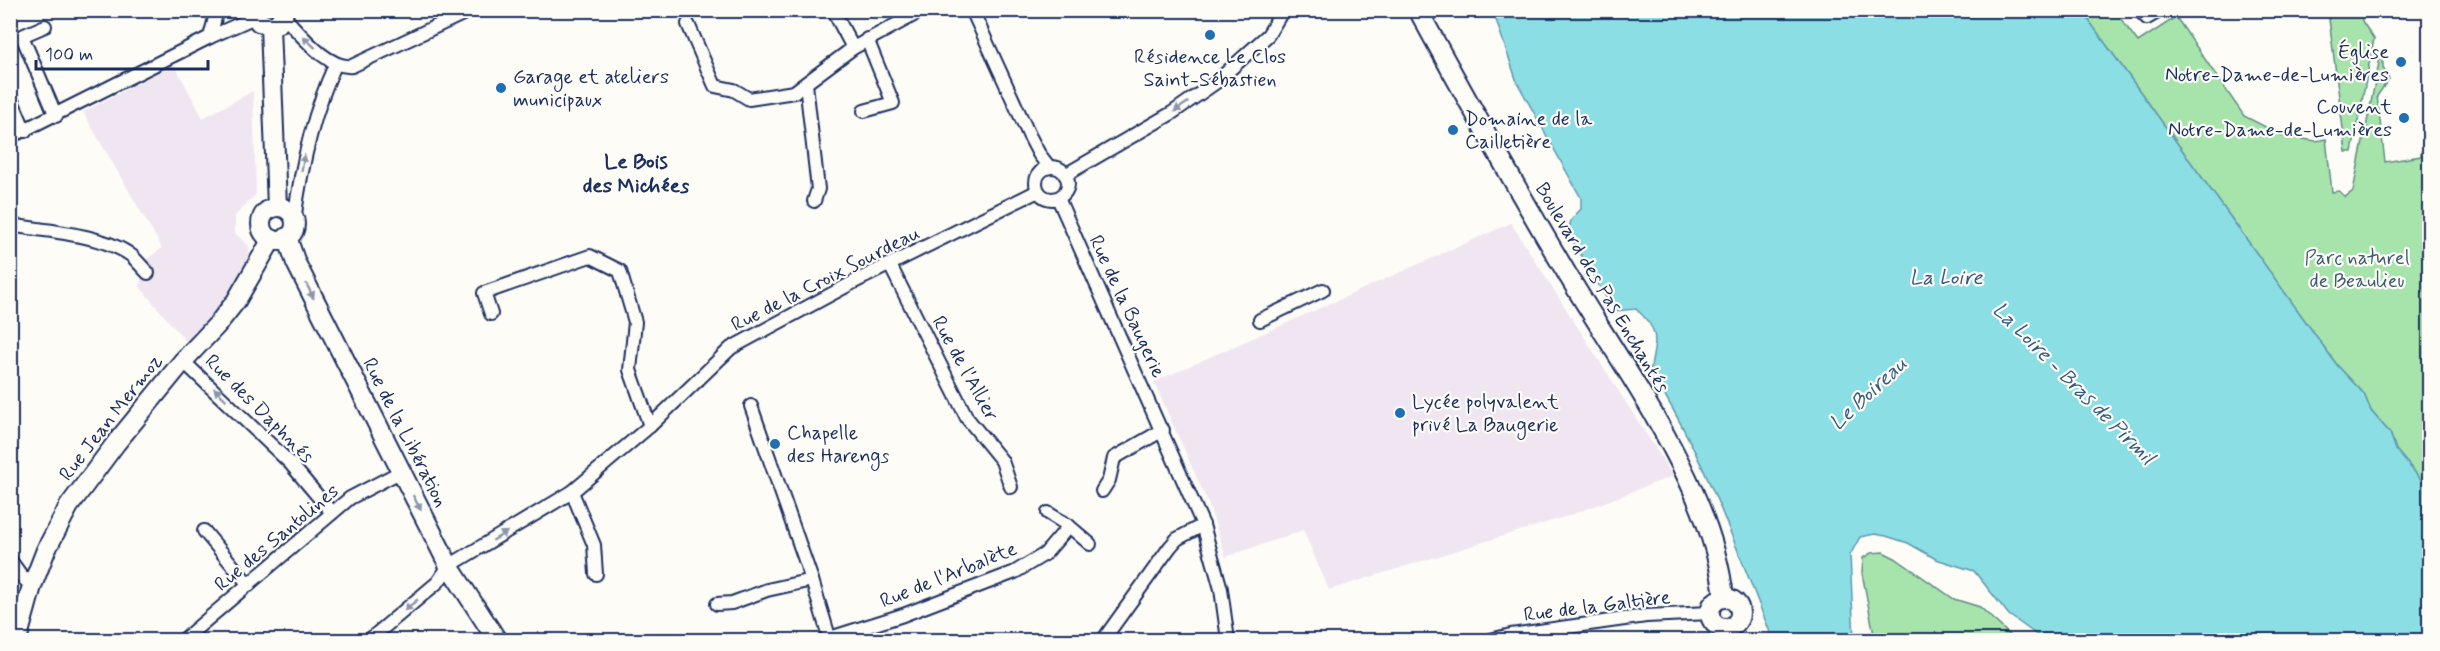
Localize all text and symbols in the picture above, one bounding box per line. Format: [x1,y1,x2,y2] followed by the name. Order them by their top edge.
[1203,28,1217,42] marker: Résidence Le Clos Saint-Sébastien
[36,33,208,71] scale bar
[302,36,317,49] one-way arrow
[2165,39,2389,89] place label: Église Notre-Dame-de-Lumières
[45,43,93,67] text: 100 m
[1134,44,1286,94] place label: Résidence Le Clos Saint-Sébastien
[2394,55,2408,69] marker: Église Notre-Dame-de-Lumières
[513,64,669,114] place label: Garage et ateliers municipaux
[494,81,508,95] marker: Garage et ateliers municipaux
[2168,94,2392,144] place label: Couvent Notre-Dame-de-Lumières
[1173,101,1189,113] one-way arrow
[1465,106,1593,156] place label: Domaine de la Cailletière
[2397,111,2411,125] marker: Couvent Notre-Dame-de-Lumières
[1446,123,1460,137] marker: Domaine de la Cailletière
[583,148,690,200] district label: Le Bois des Michées
[299,153,308,172] one-way arrow
[1528,178,1675,398] street label: Boulevard des Pas Enchantés
[727,220,925,339] street label: Rue de la Croix Sourdeau
[1082,231,1172,382] street label: Rue de la Baugerie
[2304,245,2410,295] park label: Parc naturel de Beaulieu
[1910,264,1983,292] water label: La Loire
[305,282,315,300] one-way arrow
[1986,296,2162,472] water label: La Loire - Bras de Pirmil
[925,311,1005,426] street label: Rue de l'Allier
[53,349,169,487] street label: Rue Jean Mermoz
[198,349,320,470] street label: Rue des Daphnés
[1824,350,1914,437] water label: Le Boireau
[355,353,454,512] street label: Rue de la Libération
[213,388,227,402] one-way arrow
[1412,389,1559,440] place label: Lycée polyvalent privé La Baugerie
[1393,406,1407,420] marker: Lycée polyvalent privé La Baugerie
[787,420,890,471] place label: Chapelle des Harengs
[768,437,782,451] marker: Chapelle des Harengs
[209,478,345,598] street label: Rue des Santolines
[412,494,422,511] one-way arrow
[492,531,508,542] one-way arrow
[876,536,1021,615] street label: Rue de l'Arbalète
[1522,584,1672,629] street label: Rue de la Galtière
[404,598,419,611] one-way arrow

